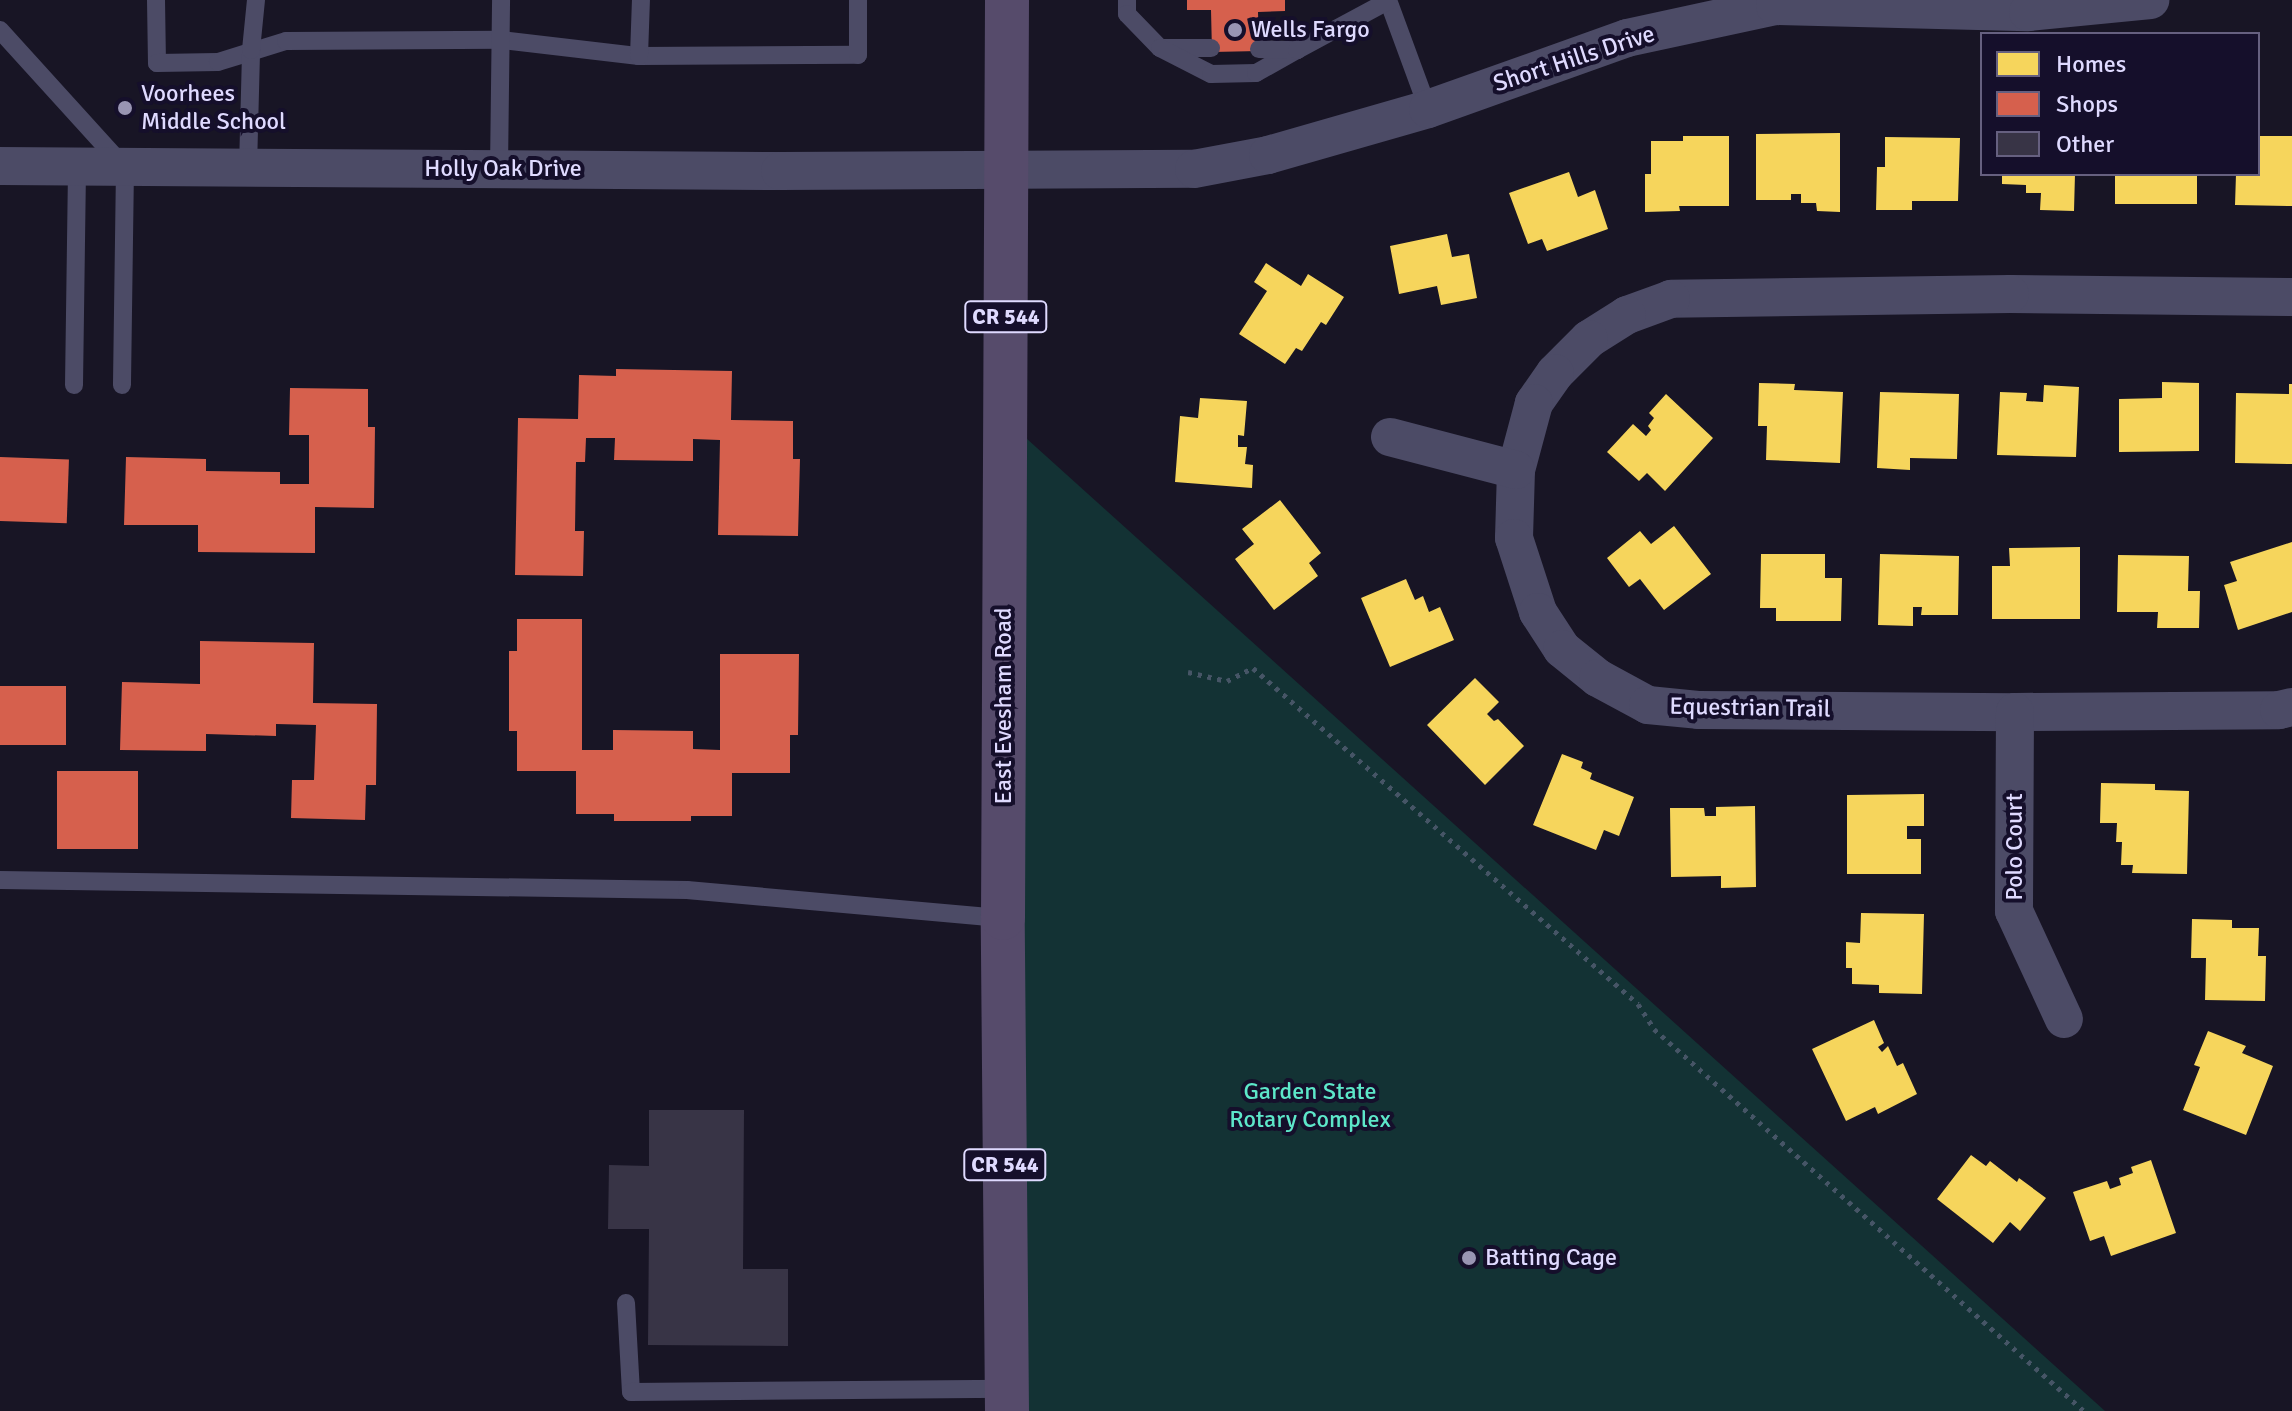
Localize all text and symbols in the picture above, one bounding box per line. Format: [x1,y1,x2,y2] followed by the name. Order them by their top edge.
[1251,16,1370,44] place label: Wells Fargo
[1490,19,1658,99] street label: Short Hills Drive
[1226,21,1244,39] marker: Wells Fargo
[1980,32,2260,176] legend
[2056,49,2126,79] text: Homes
[141,80,286,136] place label: Voorhees Middle School
[2056,89,2118,119] text: Shops
[116,99,134,117] marker: Voorhees Middle School
[2056,129,2114,159] text: Other
[424,155,582,183] street label: Holly Oak Drive
[964,299,1048,335] road number: CR 544
[990,607,1018,805] street label: East Evesham Road
[1669,692,1831,724] street label: Equestrian Trail
[2001,793,2029,901] street label: Polo Court
[1229,1078,1391,1134] park label: Garden State Rotary Complex
[963,1147,1047,1183] road number: CR 544
[1485,1244,1617,1272] place label: Batting Cage
[1460,1249,1478,1267] marker: Batting Cage

